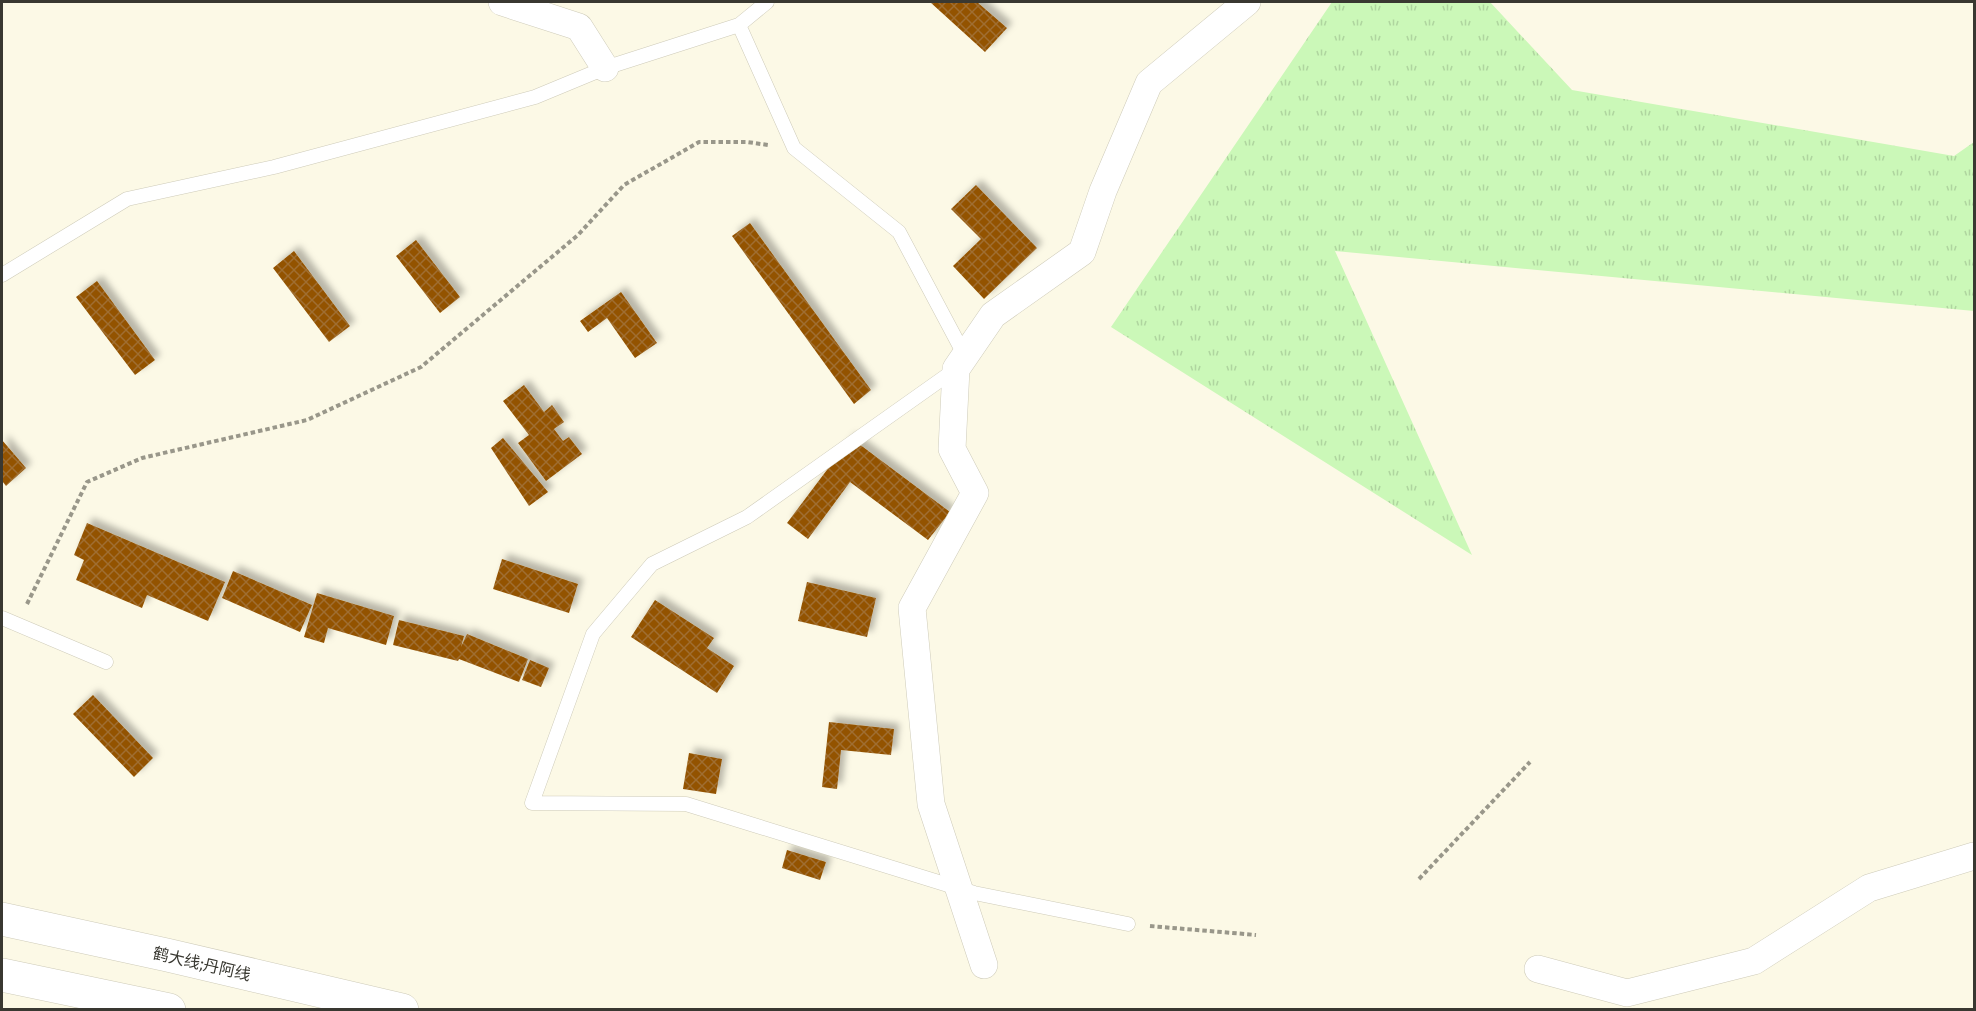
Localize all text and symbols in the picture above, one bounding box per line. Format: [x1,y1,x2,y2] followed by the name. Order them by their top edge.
[151,943,253,983] street label: 鹤大线;丹阿线

